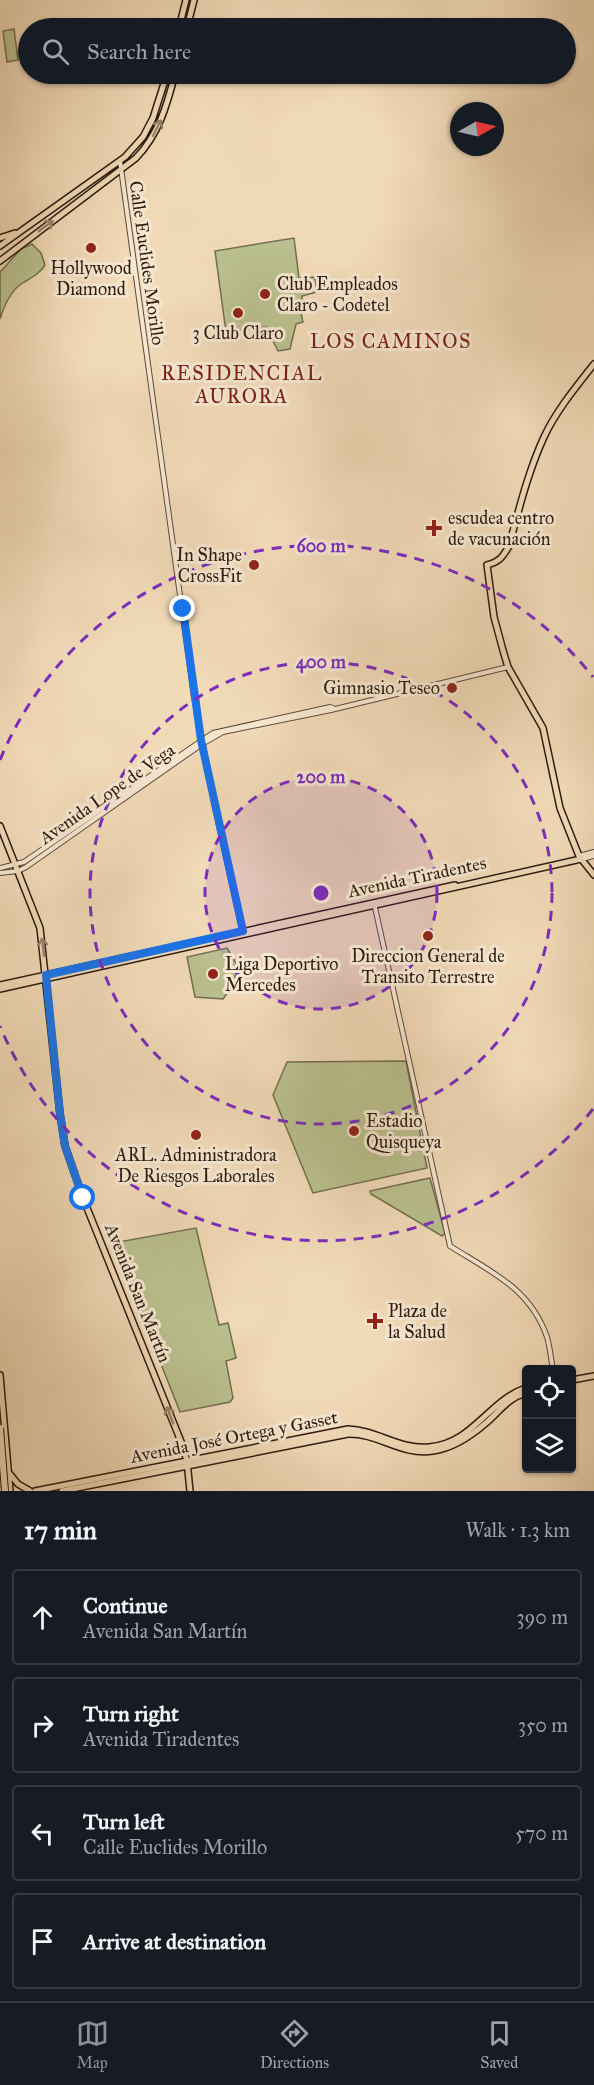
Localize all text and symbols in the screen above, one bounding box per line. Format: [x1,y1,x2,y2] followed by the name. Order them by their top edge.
[18,18,576,84] search box
[39,35,72,68] icon: search
[87,38,191,65] text: Search here
[450,102,504,156] north arrow
[151,120,163,137] one-way arrow
[125,179,169,347] street label: Calle Euclides Morillo
[38,219,54,232] one-way arrow
[84,241,98,255] marker: Hollywood Diamond
[50,257,132,300] place label: Hollywood Diamond
[277,273,398,316] place label: Club Empleados Claro - Codetel
[258,287,272,301] marker: Club Empleados Claro - Codetel
[231,306,245,320] marker: 3 Club Claro
[193,322,283,344] place label: 3 Club Claro
[310,329,472,353] district label: LOS CAMINOS
[161,361,323,408] district label: RESIDENCIAL AURORA
[448,507,554,550] place label: escudea centro de vacunación
[425,519,443,537] marker: escudea centro de vacunación
[296,535,346,557] text: 600 m
[176,544,243,587] place label: In Shape CrossFit
[247,558,261,572] marker: In Shape CrossFit
[169,595,195,621] route end
[296,651,347,674] text: 400 m
[323,677,440,699] place label: Gimnasio Teseo
[445,681,459,695] marker: Gimnasio Teseo
[34,739,180,850] street label: Avenida Lope de Vega
[297,766,346,788] text: 200 m
[345,852,488,903] street label: Avenida Tiradentes
[311,883,331,903] centre of rings
[421,929,435,943] marker: Direccion General de Transito Terrestre
[37,937,48,957] one-way arrow
[351,945,505,988] place label: Direccion General de Transito Terrestre
[225,953,339,996] place label: Liga Deportivo Mercedes
[206,967,220,981] marker: Liga Deportivo Mercedes
[366,1110,442,1154] place label: Estadio Quisqueya
[347,1124,361,1138] marker: Estadio Quisqueya
[189,1128,203,1142] marker: ARL. Administradora De Riesgos Laborales
[114,1144,277,1188] place label: ARL. Administradora De Riesgos Laborales
[69,1184,95,1210] route start
[100,1219,176,1366] street label: Avenida San Martín
[388,1300,447,1343] place label: Plaza de la Salud
[366,1312,384,1330] marker: Plaza de la Salud
[522,1365,576,1473] map controls
[522,1365,576,1419] button: locate
[127,1406,340,1469] street label: Avenida José Ortega y Gasset
[164,1406,175,1424] one-way arrow
[522,1419,576,1473] button: layers
[24,1514,97,1546] text: 17 min
[465,1518,570,1542] text: Walk · 1.3 km
[83,1592,168,1619] text: Continue
[26,1601,59,1634] icon: ahead
[517,1605,568,1629] text: 390 m
[83,1619,247,1643] text: Avenida San Martín
[83,1700,179,1727] text: Turn right
[26,1709,59,1742] icon: right
[518,1713,568,1737] text: 350 m
[83,1727,239,1751] text: Avenida Tiradentes
[83,1808,165,1835] text: Turn left
[26,1817,59,1850] icon: left
[515,1821,568,1845] text: 570 m
[83,1835,267,1859] text: Calle Euclides Morillo
[26,1925,59,1958] icon: arrive
[83,1928,266,1955] text: Arrive at destination
[76,2017,109,2072] tab: Map
[260,2017,329,2072] tab: Directions
[480,2017,518,2072] tab: Saved

